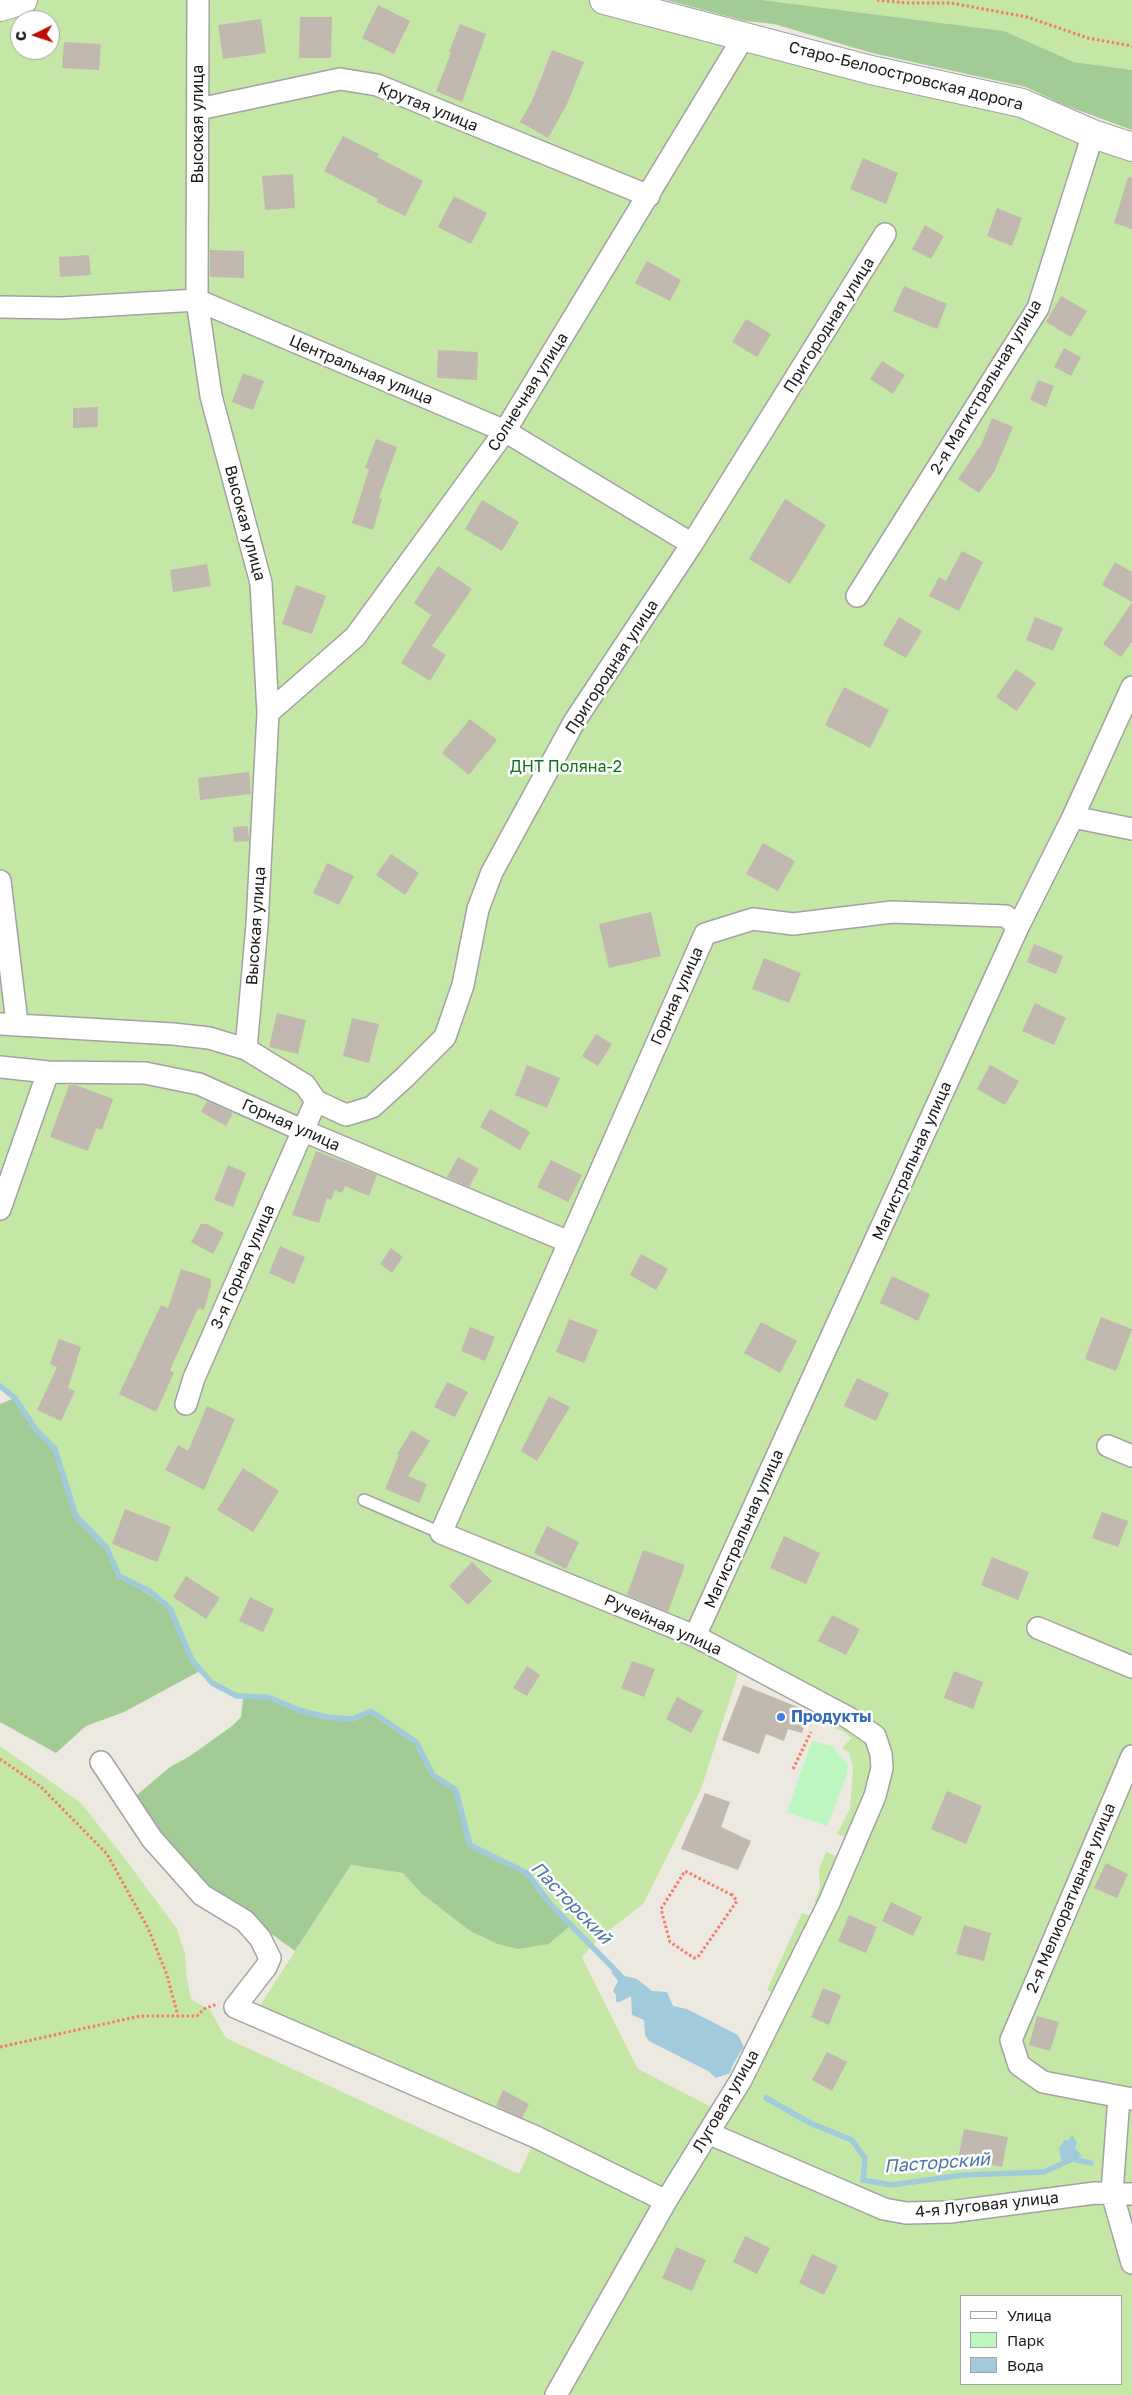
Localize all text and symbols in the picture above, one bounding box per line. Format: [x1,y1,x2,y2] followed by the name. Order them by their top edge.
[10,10,60,60] north arrow
[12,30,29,42] text: С
[787,38,1025,114] street label: Старо-Белоостровская дорога
[188,65,208,183] street label: Высокая улица
[375,78,481,136] street label: Крутая улица
[779,254,879,396] street label: Пригородная улица
[926,296,1046,478] street label: 2-я Магистральная улица
[484,329,572,455] street label: Солнечная улица
[286,331,436,409] street label: Центральная улица
[220,463,270,583] street label: Высокая улица
[561,596,663,738] street label: Пригородная улица
[510,757,622,777] park label: ДНТ Поляна-2
[242,866,270,986] street label: Высокая улица
[647,944,707,1048] street label: Горная улица
[868,1079,956,1243] street label: Магистральная улица
[239,1095,343,1155] street label: Горная улица
[207,1202,279,1332] street label: 3-я Горная улица
[700,1447,788,1611] street label: Магистральная улица
[601,1590,725,1660] street label: Ручейная улица
[791,1707,871,1727] place label: Продукты
[775,1711,787,1723] marker: Продукты
[1022,1800,1120,1996] street label: 2-я Мелиоративная улица
[526,1857,616,1949] water label: Пасторский
[689,2046,763,2156] street label: Луговая улица
[883,2149,991,2177] water label: Пасторский
[914,2188,1060,2222] street label: 4-я Луговая улица
[960,2295,1122,2385] legend
[1007,2306,1052,2324] text: Улица
[1007,2331,1045,2349] text: Парк
[1007,2356,1044,2374] text: Вода

